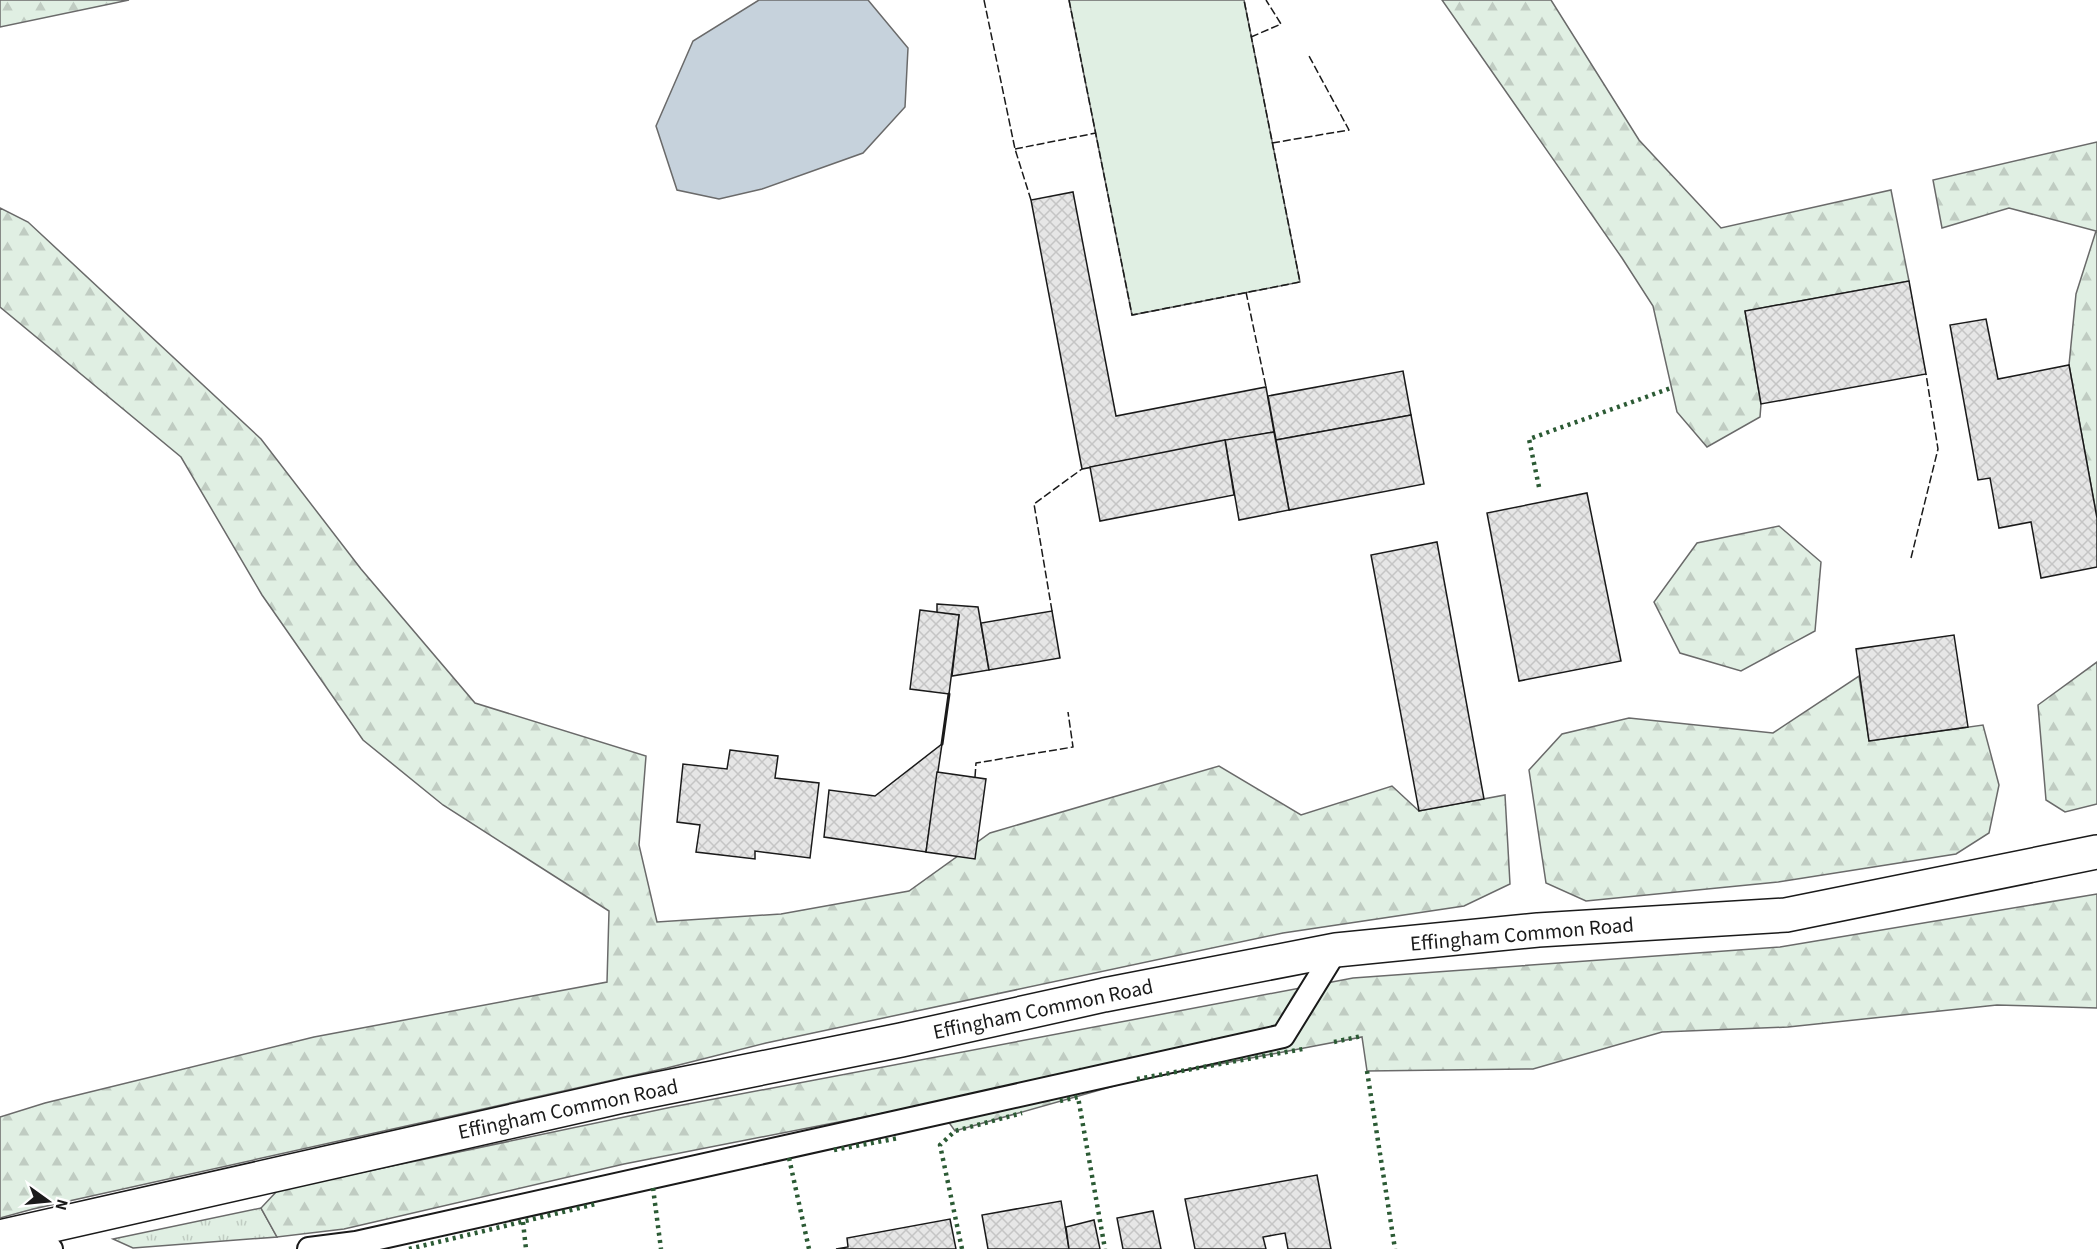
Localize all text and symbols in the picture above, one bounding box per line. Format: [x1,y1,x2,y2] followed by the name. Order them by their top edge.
[1409,909,1635,959] street label: Effingham Common Road
[930,971,1156,1047] street label: Effingham Common Road
[455,1071,681,1147] street label: Effingham Common Road
[18,1171,78,1231] north arrow
[50,1197,74,1213] text: N

